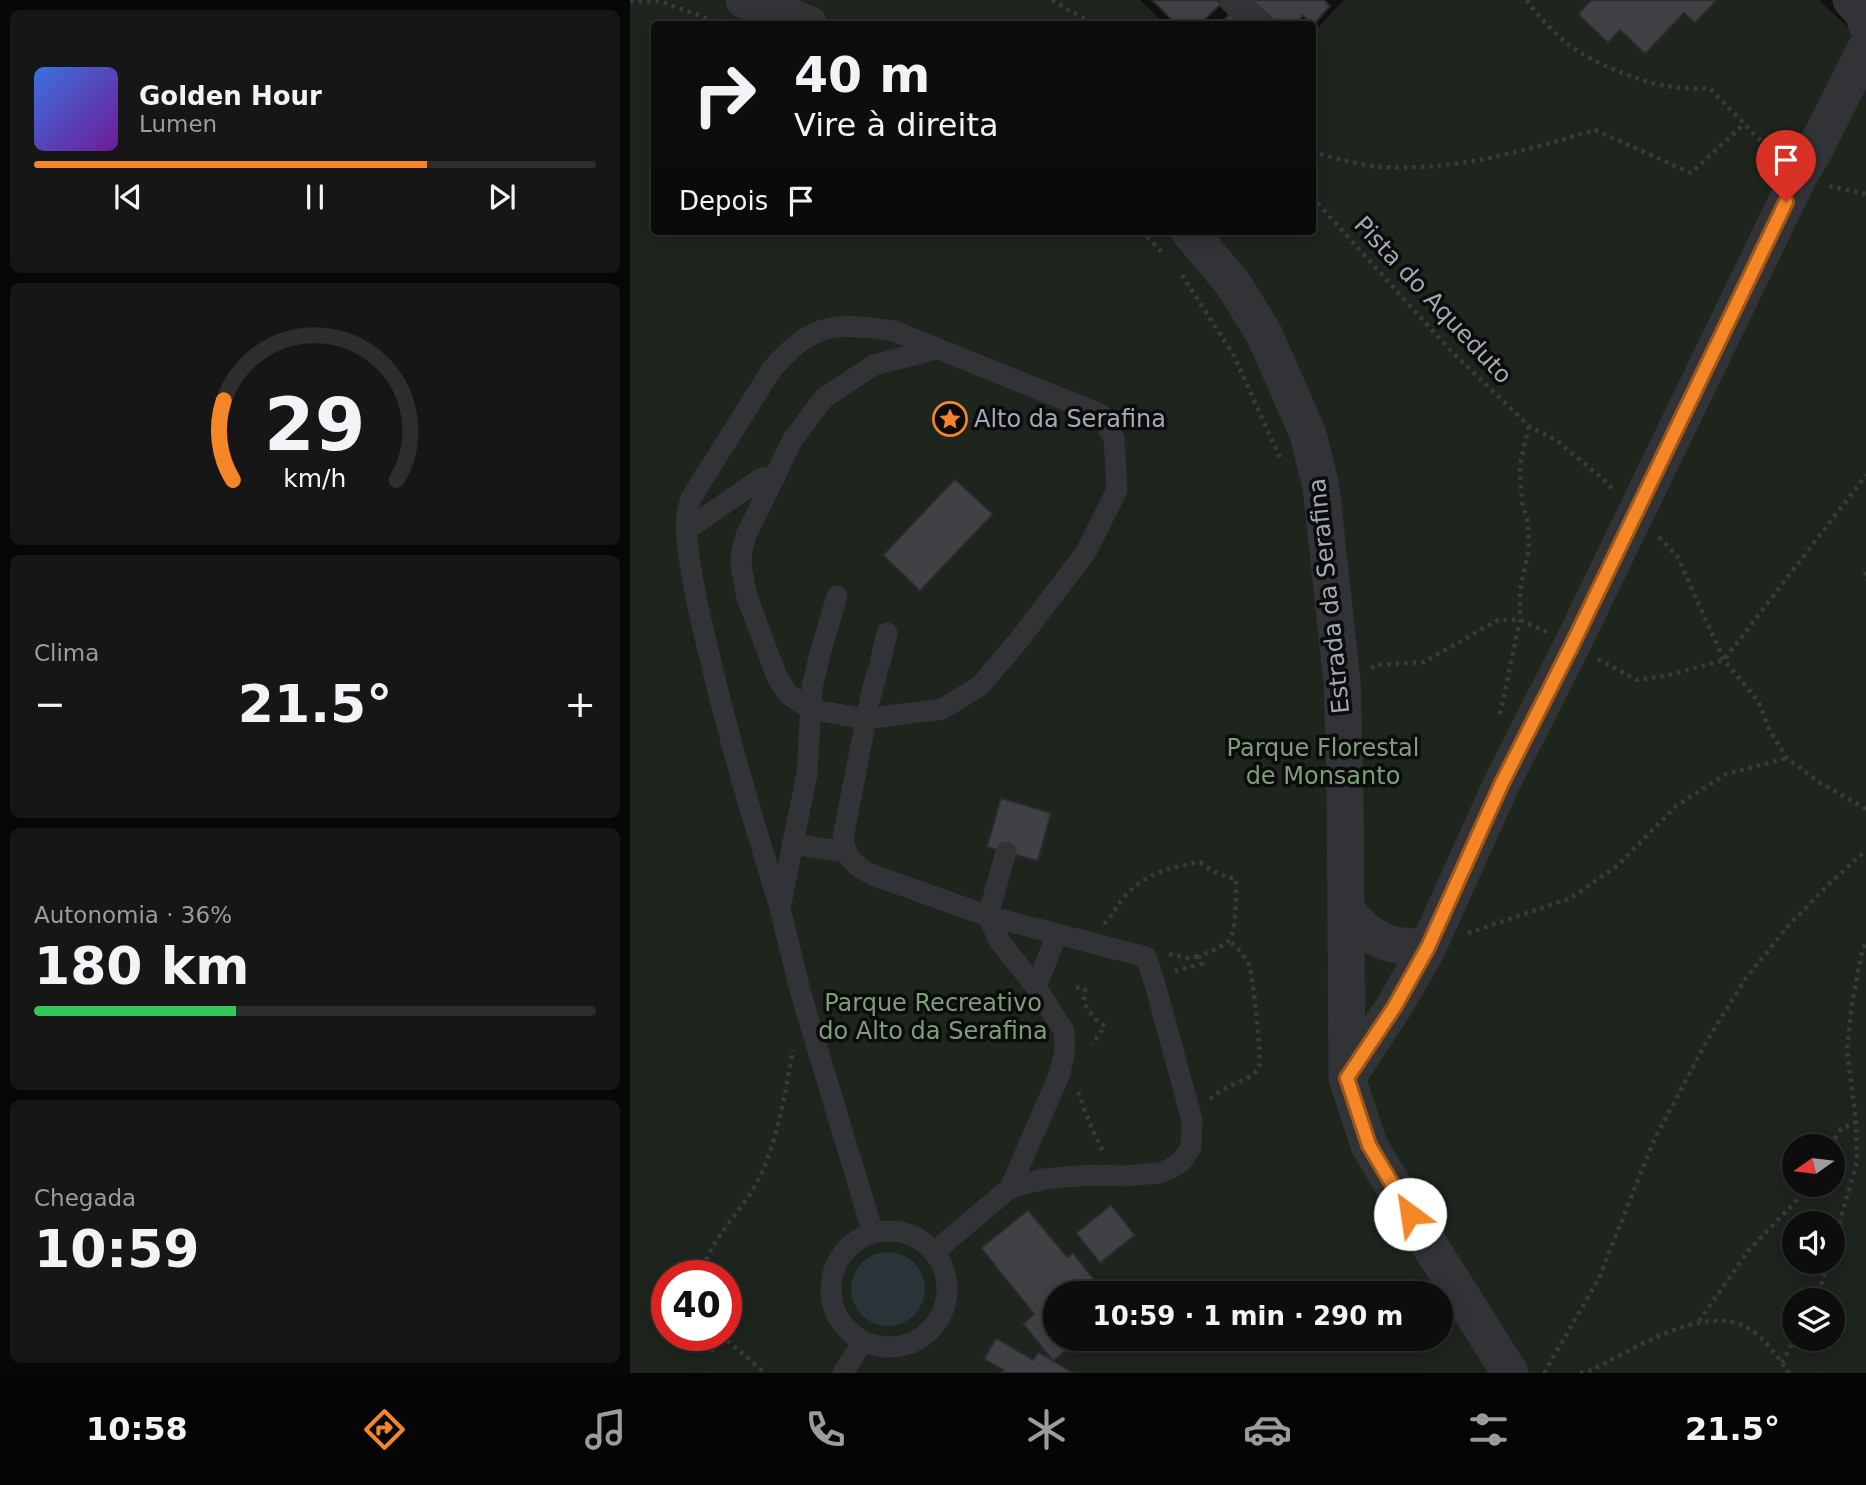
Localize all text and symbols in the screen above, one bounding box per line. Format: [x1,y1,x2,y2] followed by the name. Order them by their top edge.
[794,47,930,104] text: 40 m
[679,49,770,140] icon: right
[139,81,322,111] text: Golden Hour
[794,106,999,144] text: Vire à direita
[139,111,217,137] text: Lumen
[1756,130,1816,202] pin
[1767,141,1805,179] icon: arrive
[109,178,147,216] icon: previous
[296,178,334,216] icon: pause
[483,178,521,216] icon: next
[782,182,820,220] icon: arrive
[679,186,768,216] text: Depois
[1348,211,1518,389] street label: Pista do Aqueduto
[264,382,366,467] text: 29
[931,400,969,438] place icon: Alto da Serafina
[974,405,1166,433] place label: Alto da Serafina
[283,464,347,493] text: km/h
[1303,477,1355,715] street label: Estrada da Serafina
[34,640,99,666] text: Clima
[238,674,392,734] text: 21.5°
[34,682,66,726] text: −
[564,682,596,726] text: +
[1227,734,1419,790] park label: Parque Florestal de Monsanto
[34,902,232,928] text: Autonomia · 36%
[34,936,249,996] text: 180 km
[818,989,1048,1045] park label: Parque Recreativo do Alto da Serafina
[1782,1134,1844,1197] north arrow
[1782,1134,1845,1351] map controls
[1373,1177,1447,1251] position arrow
[34,1185,136,1211] text: Chegada
[1782,1211,1845,1274] button: sound
[34,1219,200,1279] text: 10:59
[651,1260,742,1351] speed limit sign: 40
[1782,1288,1845,1351] button: layers
[1093,1301,1403,1331] text: 10:59 · 1 min · 290 m
[360,1405,409,1454] icon: directions
[581,1405,630,1454] icon: music
[801,1405,850,1454] icon: phone
[1022,1405,1071,1454] icon: climate
[1243,1405,1292,1454] icon: car
[1464,1405,1513,1454] icon: filters
[86,1410,188,1448] text: 10:58
[1685,1410,1780,1448] text: 21.5°

